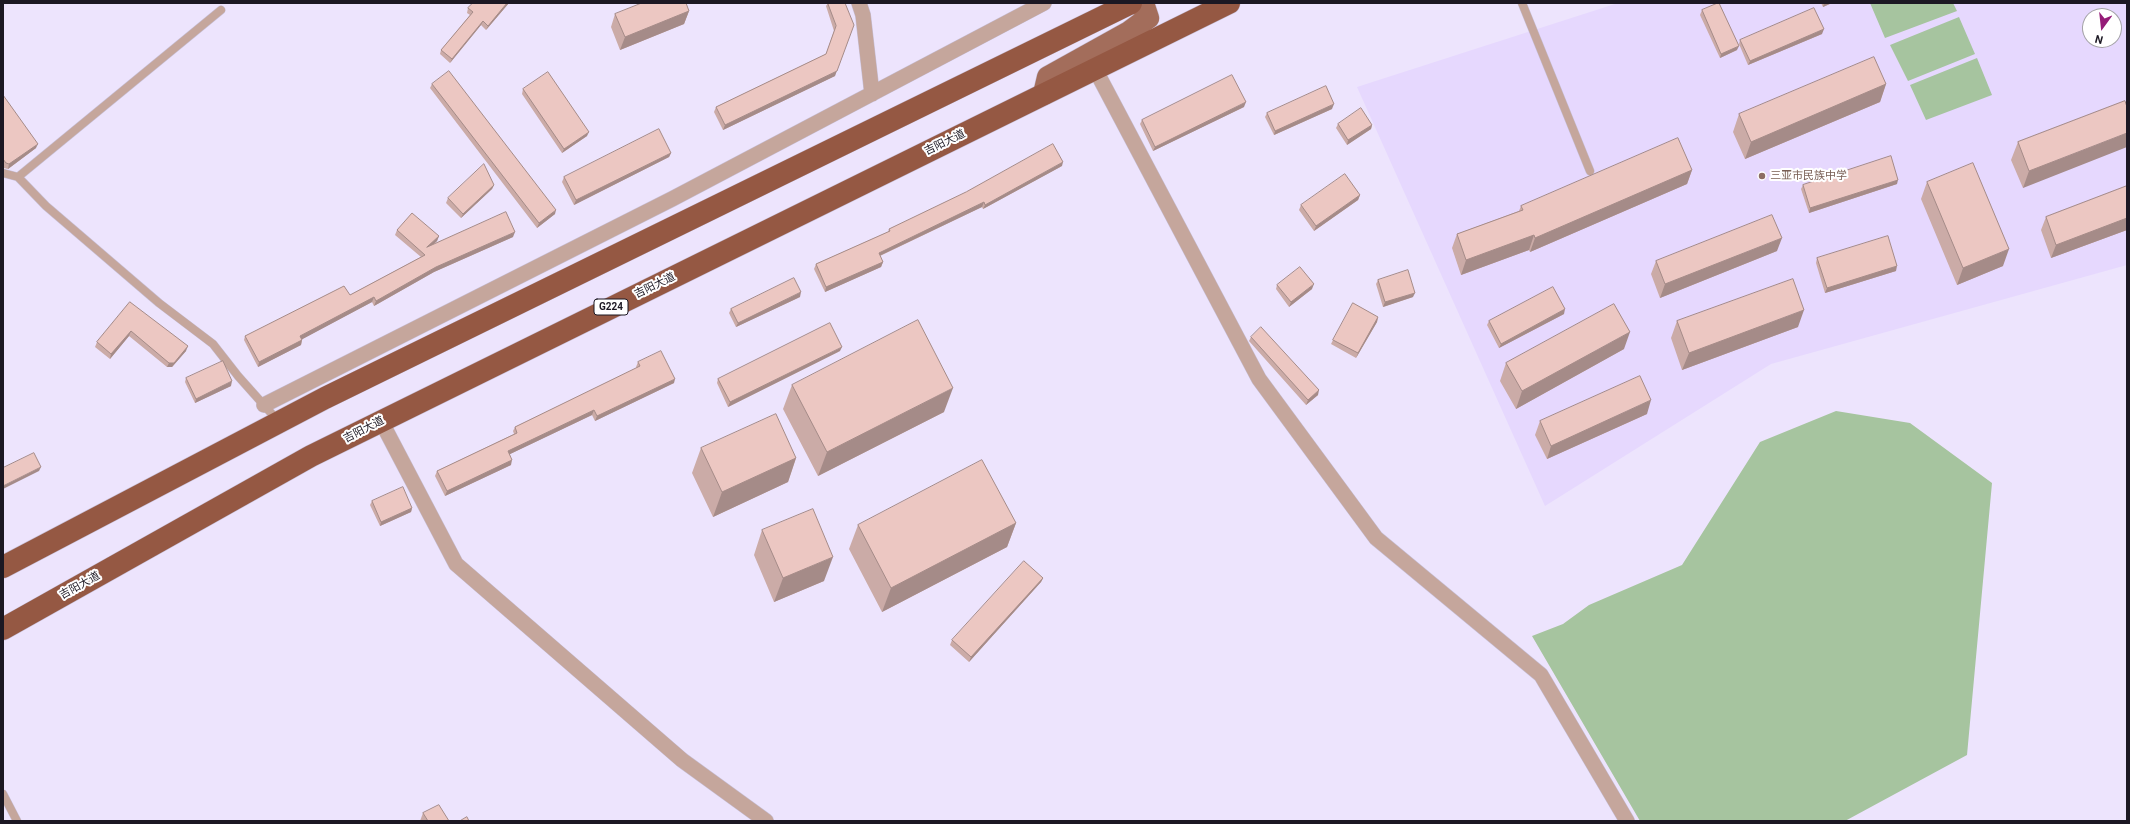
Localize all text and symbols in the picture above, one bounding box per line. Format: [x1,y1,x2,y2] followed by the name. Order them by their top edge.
[2082,8,2122,48] north arrow
[2094,32,2104,46] text: N
[922,127,968,159] street label: 吉阳大道
[1770,169,1847,183] place label: 三亚市民族中学
[1757,171,1767,181] marker: 三亚市民族中学
[632,270,678,302] street label: 吉阳大道
[594,299,628,315] road number: G224
[341,414,387,446] street label: 吉阳大道
[58,570,102,602] street label: 吉阳大道

